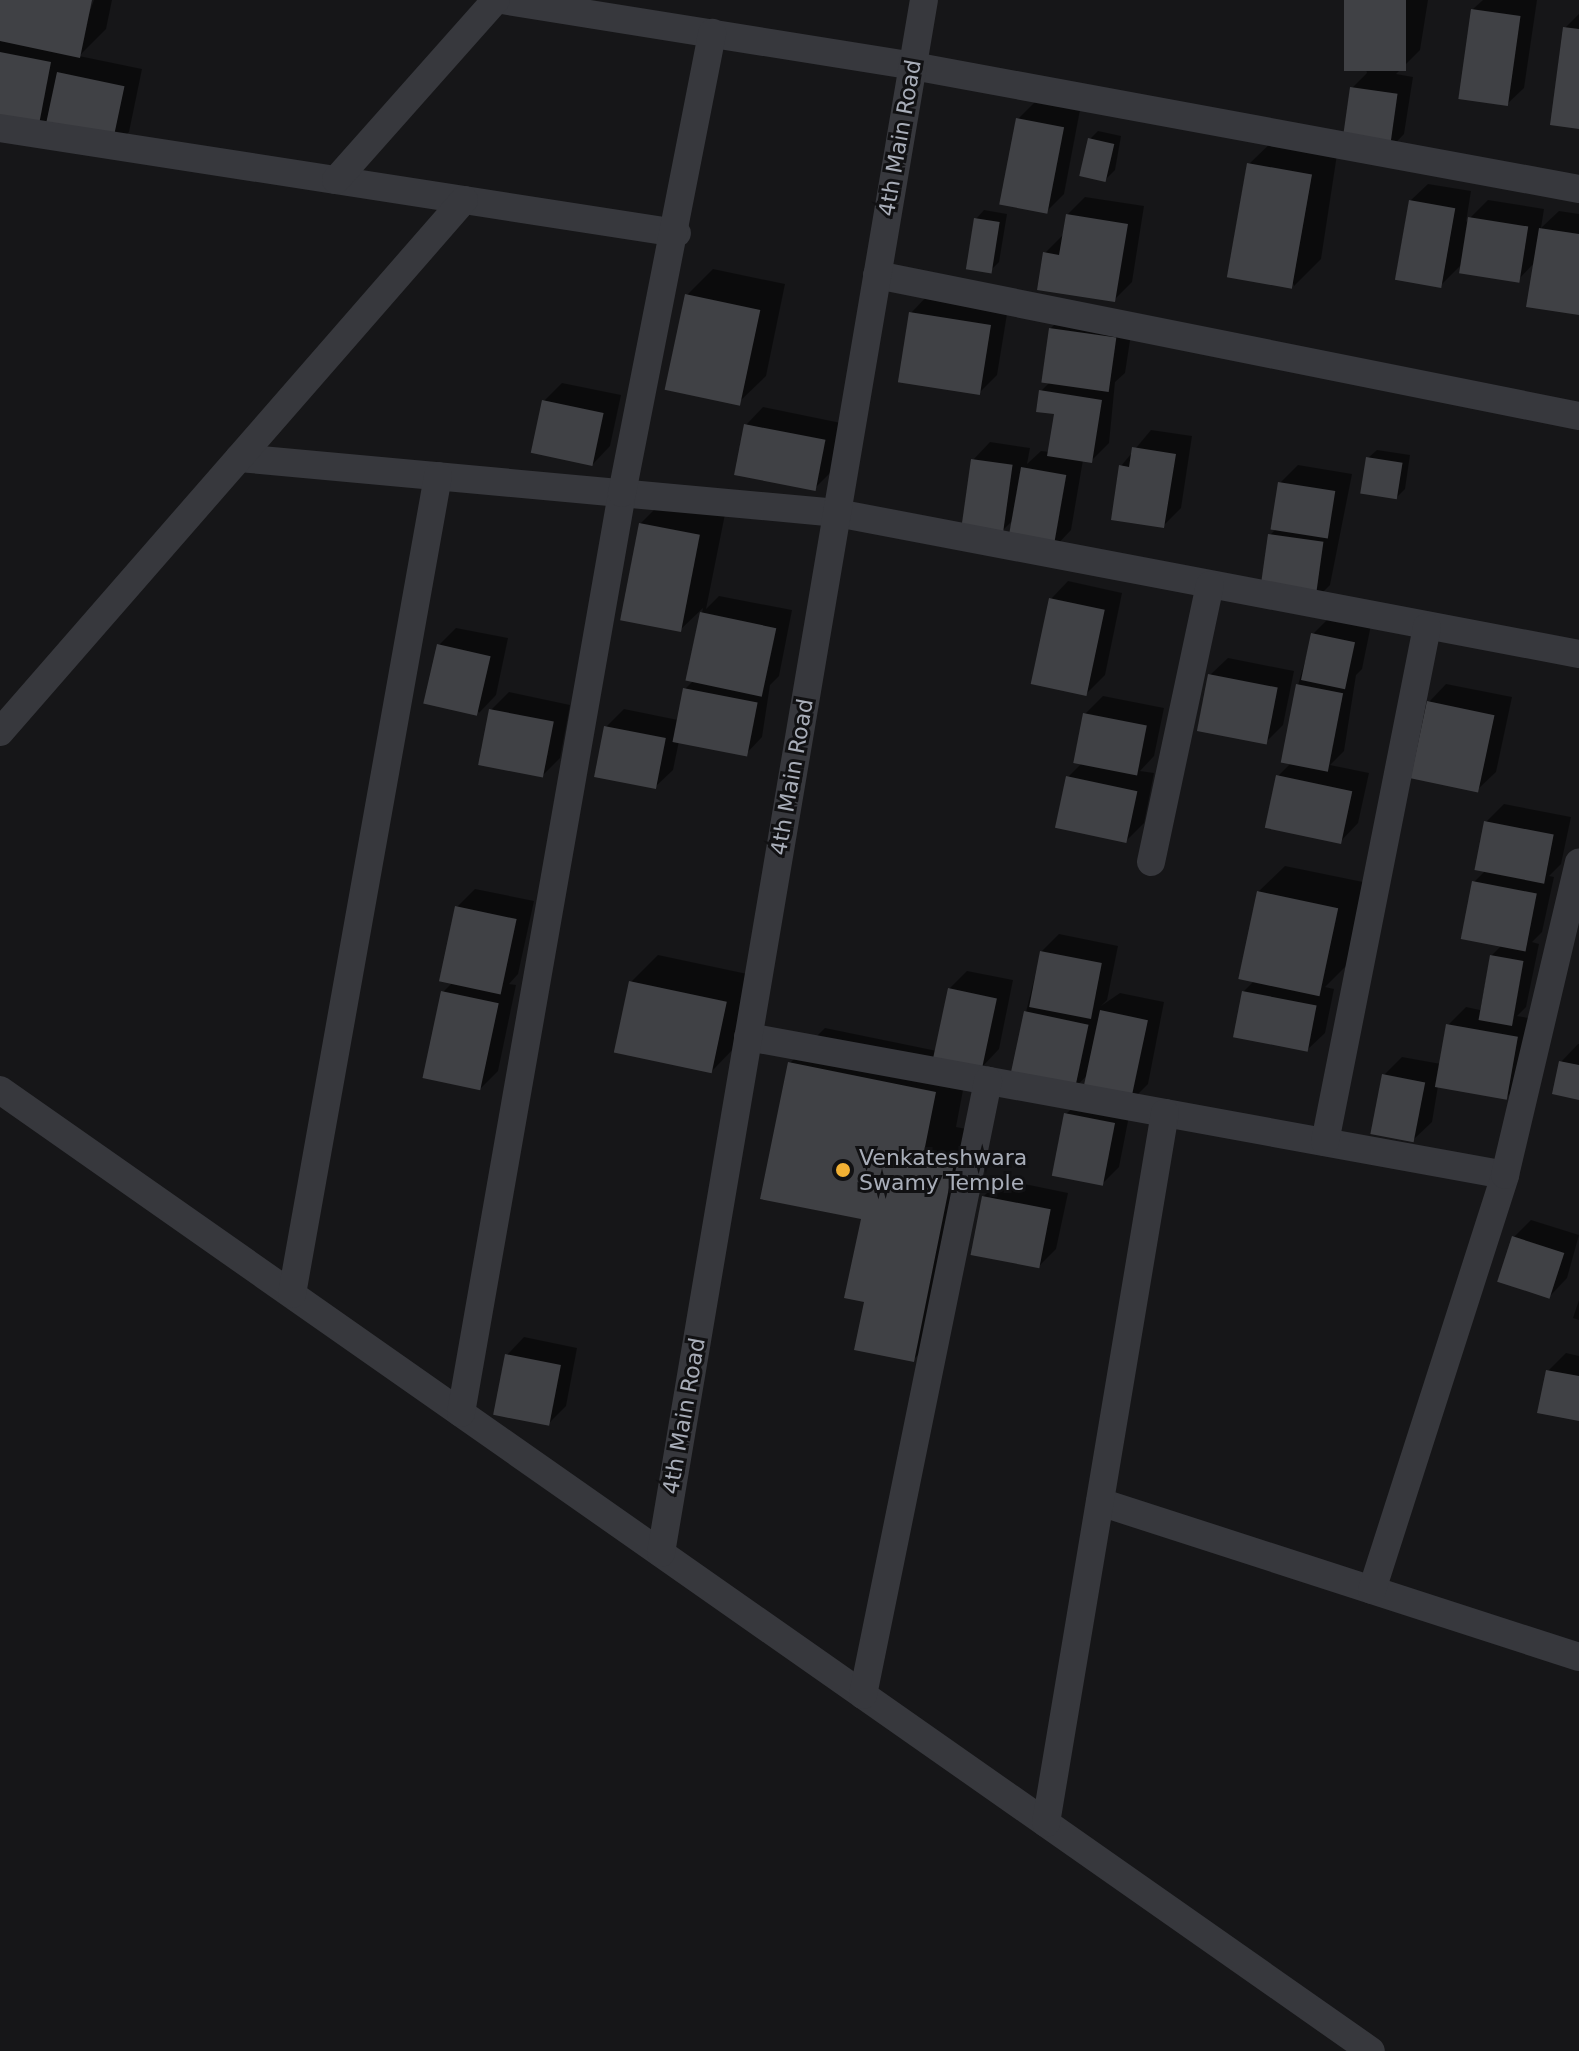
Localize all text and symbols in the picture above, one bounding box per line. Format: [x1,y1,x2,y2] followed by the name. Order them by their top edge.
[873,58,927,218] street label: 4th Main Road
[765,697,819,857] street label: 4th Main Road
[859,1144,1027,1196] place label: Venkateshwara Swamy Temple
[834,1161,852,1179] marker: Venkateshwara Swamy Temple
[657,1336,711,1496] street label: 4th Main Road

